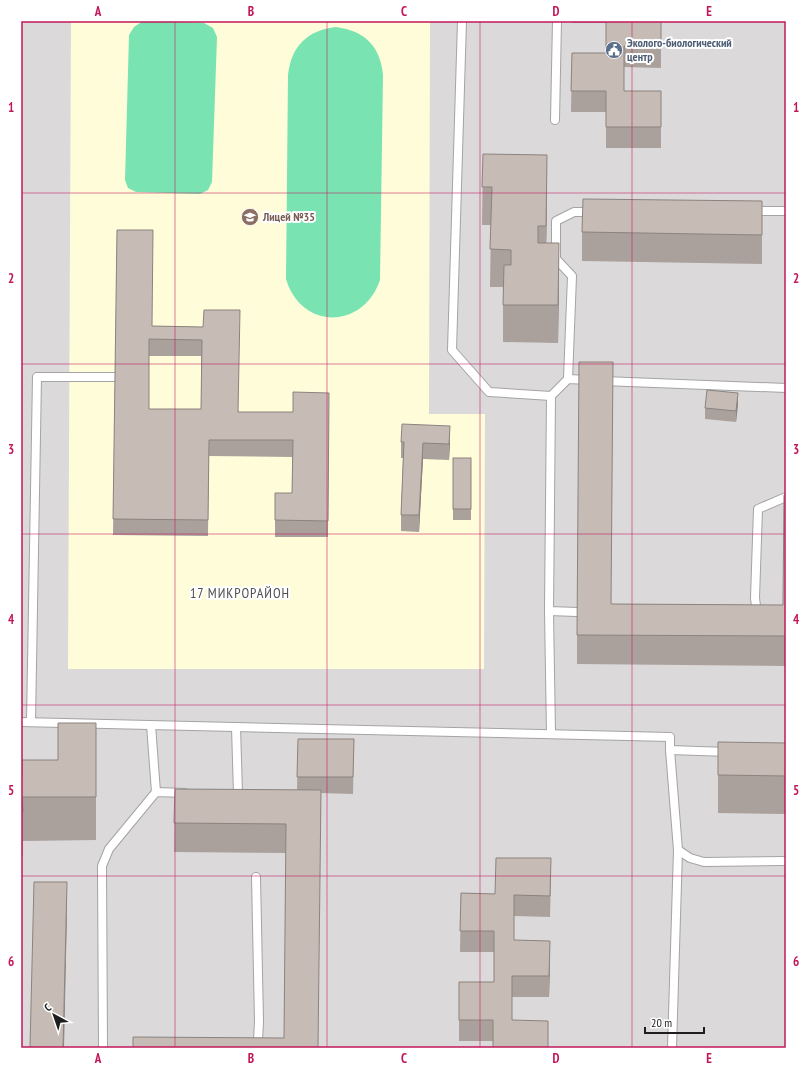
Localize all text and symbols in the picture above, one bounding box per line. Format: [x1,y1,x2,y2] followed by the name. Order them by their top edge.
[94,3,102,20] text: A
[248,3,254,20] text: B
[401,3,407,20] text: C
[553,3,560,20] text: D
[706,3,712,20] text: E
[627,35,732,64] place label: Эколого-биологический центр
[604,40,624,60] public building icon: Эколого-биологический центр
[8,99,14,116] text: 1
[793,99,799,116] text: 1
[240,207,260,227] school or university icon: Лицей №35
[262,209,315,224] place label: Лицей №35
[8,270,14,287] text: 2
[793,270,799,287] text: 2
[8,441,14,458] text: 3
[793,441,799,458] text: 3
[190,584,290,602] district label: 17 МИКРОРАЙОН
[8,611,15,628] text: 4
[793,611,800,628] text: 4
[8,782,14,799] text: 5
[793,782,799,799] text: 5
[8,953,14,970] text: 6
[793,953,799,970] text: 6
[34,995,74,1035] north arrow
[41,1000,54,1014] text: С
[645,1009,704,1035] scale bar
[651,1015,672,1030] text: 20 m
[94,1050,102,1067] text: A
[248,1050,254,1067] text: B
[401,1050,407,1067] text: C
[553,1050,560,1067] text: D
[706,1050,712,1067] text: E

